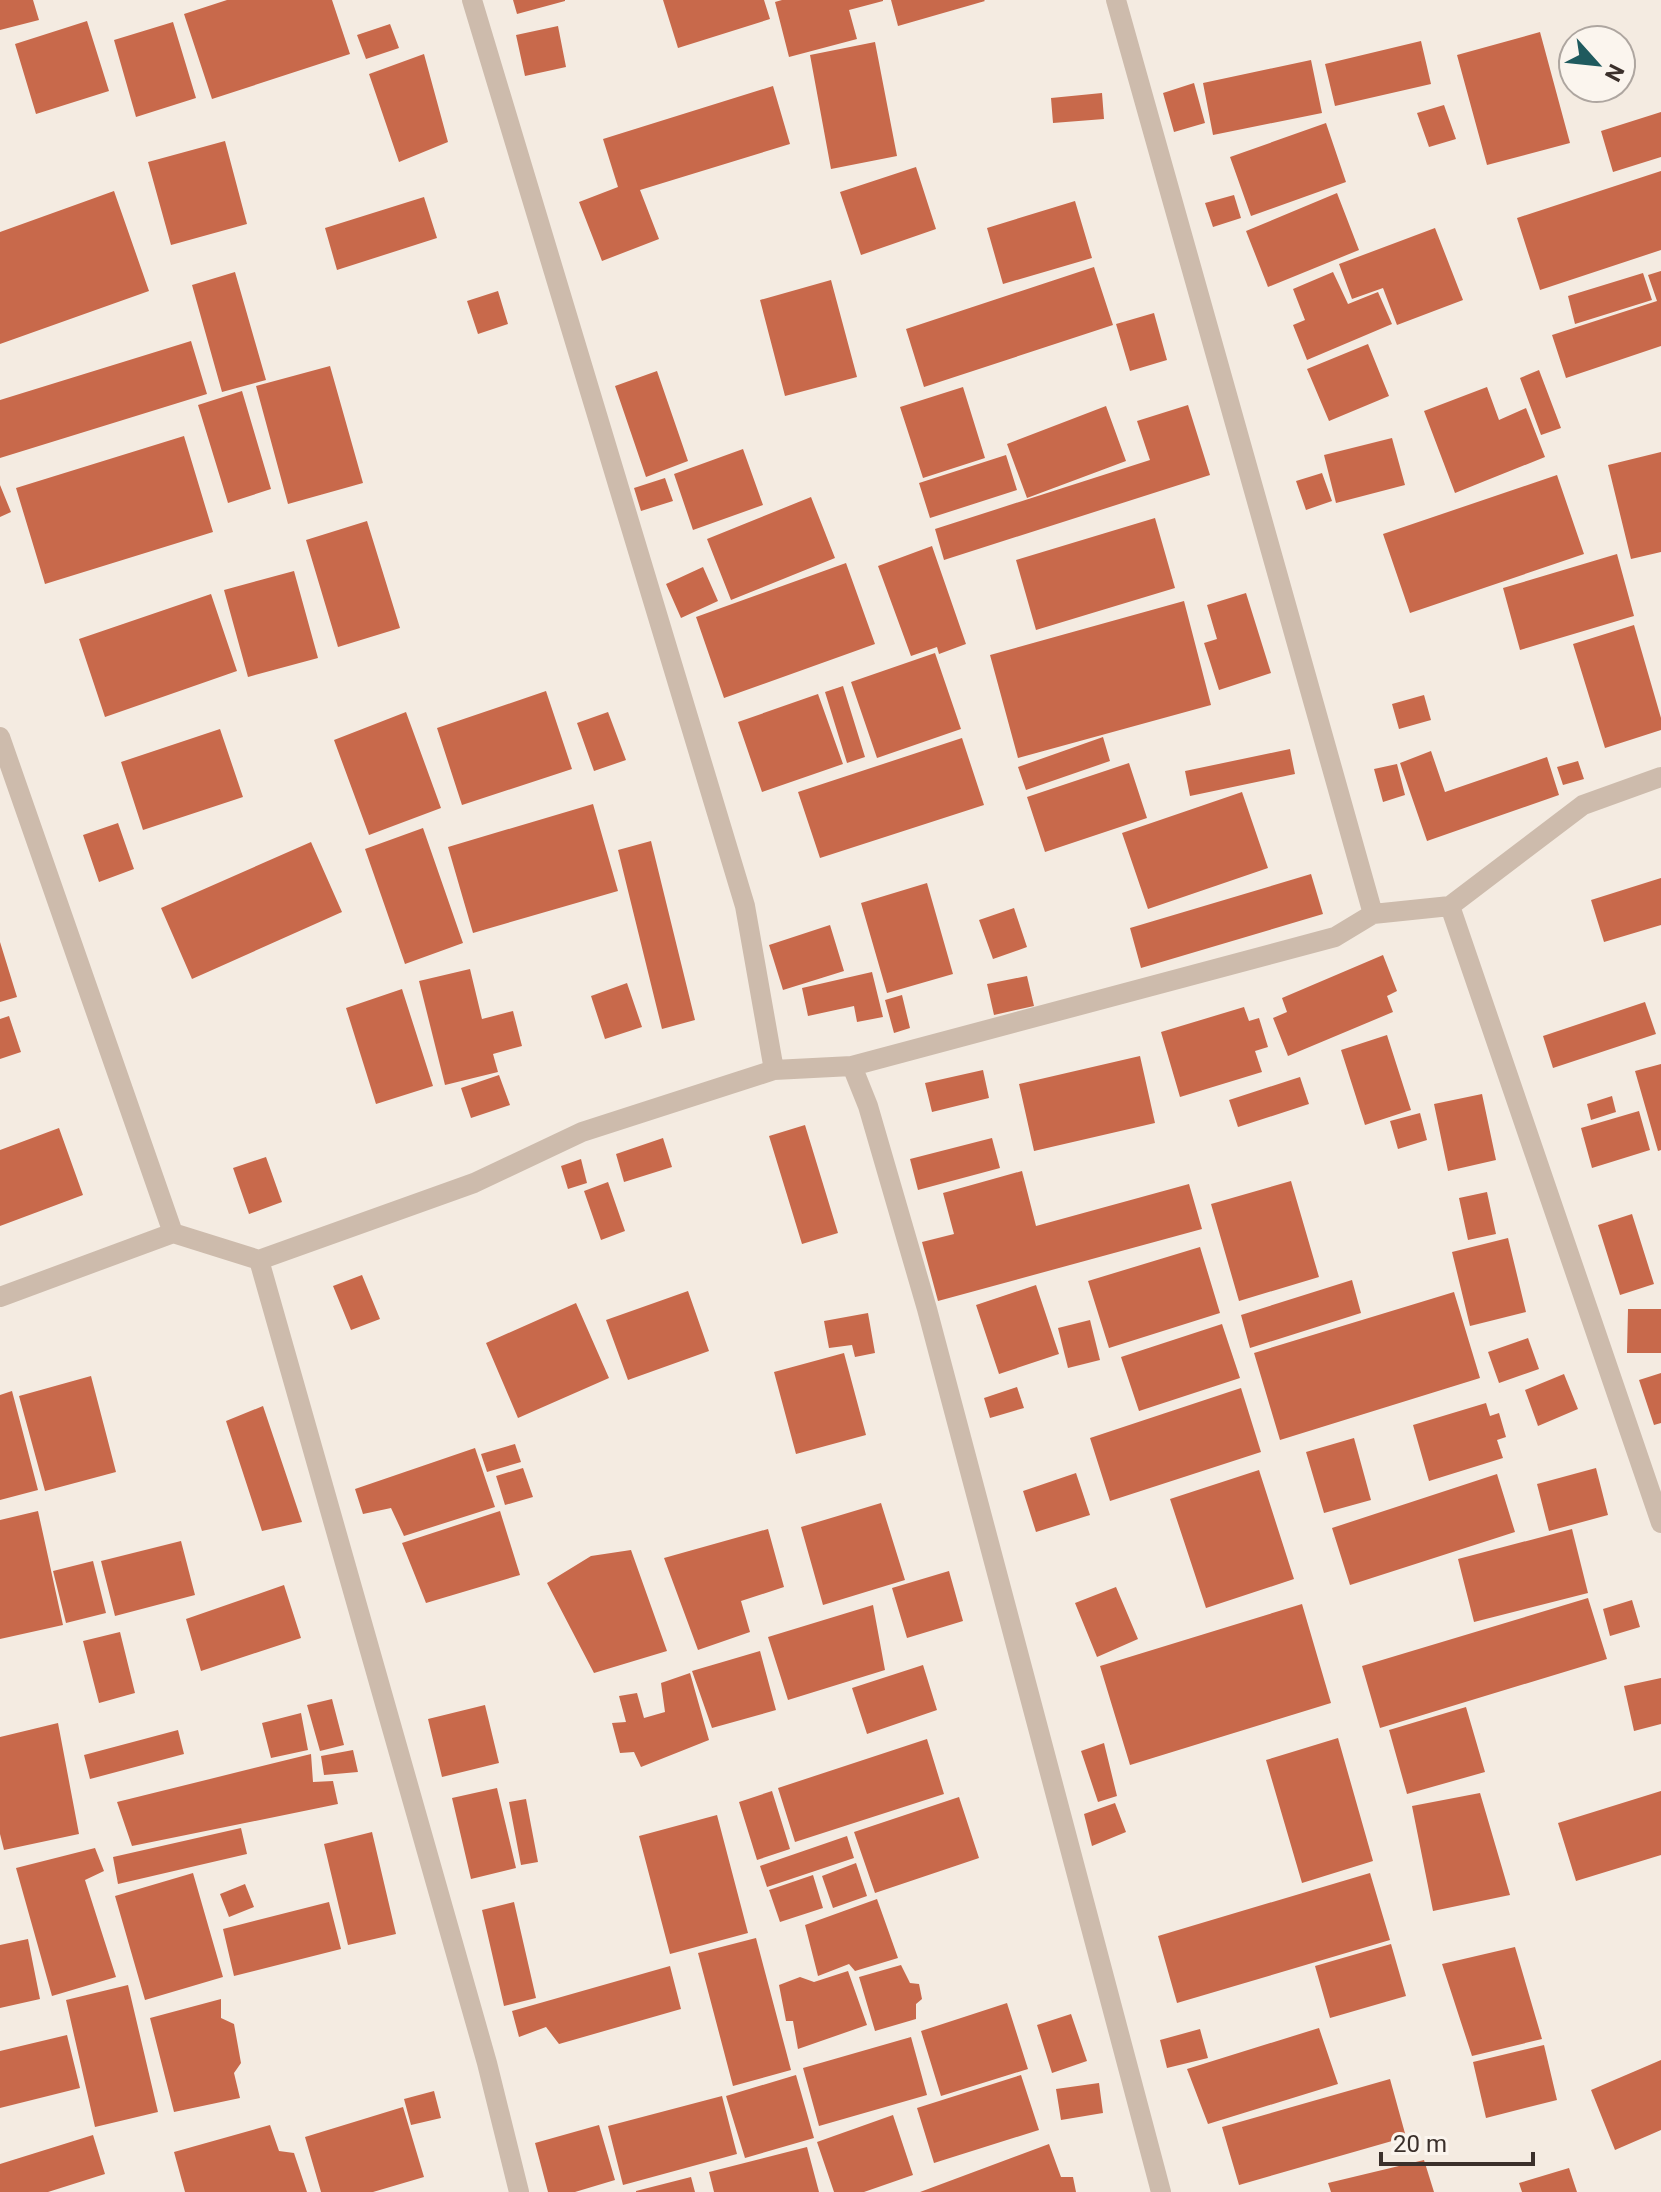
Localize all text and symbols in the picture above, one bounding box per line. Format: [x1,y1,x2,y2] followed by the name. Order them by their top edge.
[1557,24,1637,104] north arrow
[1600,60,1629,85] text: N
[1381,2116,1533,2166] scale bar
[1393,2130,1447,2158] text: 20 m

